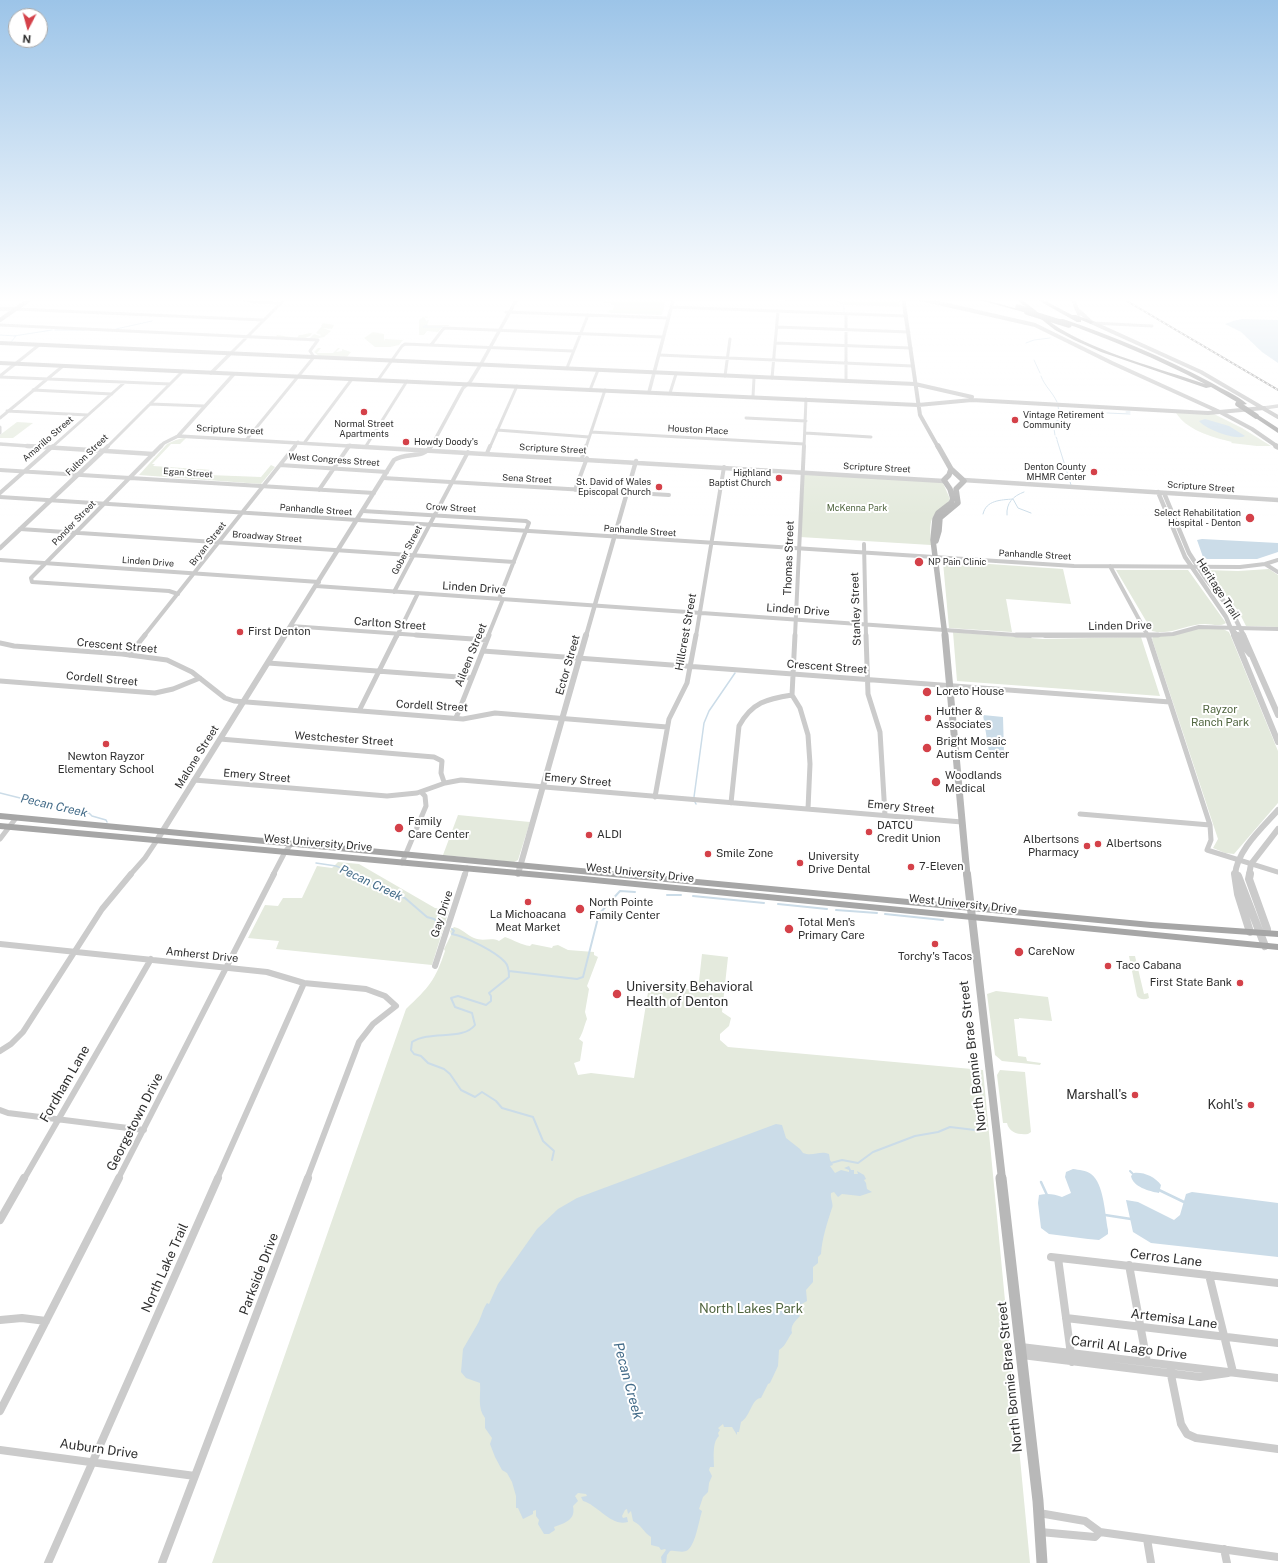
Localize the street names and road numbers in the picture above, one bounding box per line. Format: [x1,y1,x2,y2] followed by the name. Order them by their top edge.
[20,414,76,464] street label: Amarillo Street
[196,423,264,437] street label: Scripture Street
[667,423,729,437] street label: Houston Place
[63,432,111,478] street label: Fulton Street
[519,442,587,456] street label: Scripture Street
[288,451,380,469] street label: West Congress Street
[843,461,911,475] street label: Scripture Street
[163,466,213,480] street label: Egan Street
[502,472,552,486] street label: Sena Street
[1167,479,1235,495] street label: Scripture Street
[50,498,98,548] street label: Ponder Street
[426,501,476,515] street label: Crow Street
[279,502,353,518] street label: Panhandle Street
[187,520,229,568] street label: Bryan Street
[781,520,797,596] street label: Thomas Street
[603,523,677,539] street label: Panhandle Street
[390,524,424,576] street label: Gober Street
[232,529,302,545] street label: Broadway Street
[998,548,1072,562] street label: Panhandle Street
[122,555,174,569] street label: Linden Drive
[1193,556,1243,622] street label: Heritage Trail
[848,572,864,646] street label: Stanley Street
[442,579,506,597] street label: Linden Drive
[673,592,699,672] street label: Hillcrest Street
[766,601,830,619] street label: Linden Drive
[353,615,427,633] street label: Carlton Street
[1088,619,1152,633] street label: Linden Drive
[452,621,490,689] street label: Aileen Street
[553,633,583,697] street label: Ector Street
[76,636,158,656] street label: Crescent Street
[786,658,868,676] street label: Crescent Street
[66,669,138,689] street label: Cordell Street
[396,698,468,714] street label: Cordell Street
[172,723,222,791] street label: Malone Street
[294,729,394,749] street label: Westchester Street
[223,766,291,786] street label: Emery Street
[544,770,612,790] street label: Emery Street
[867,797,935,817] street label: Emery Street
[263,832,373,854] street label: West University Drive
[585,861,695,885] street label: West University Drive
[428,889,456,939] street label: Gay Drive
[908,892,1018,916] street label: West University Drive
[165,945,239,965] street label: Amherst Drive
[956,980,990,1132] street label: North Bonnie Brae Street
[37,1043,93,1125] street label: Fordham Lane
[104,1070,166,1174] street label: Georgetown Drive
[138,1221,192,1315] street label: North Lake Trail
[236,1231,282,1317] street label: Parkside Drive
[1129,1246,1203,1270] street label: Cerros Lane
[994,1301,1026,1453] street label: North Bonnie Brae Street
[1130,1306,1218,1332] street label: Artemisa Lane
[1070,1333,1188,1363] street label: Carril Al Lago Drive
[59,1436,139,1462] street label: Auburn Drive

